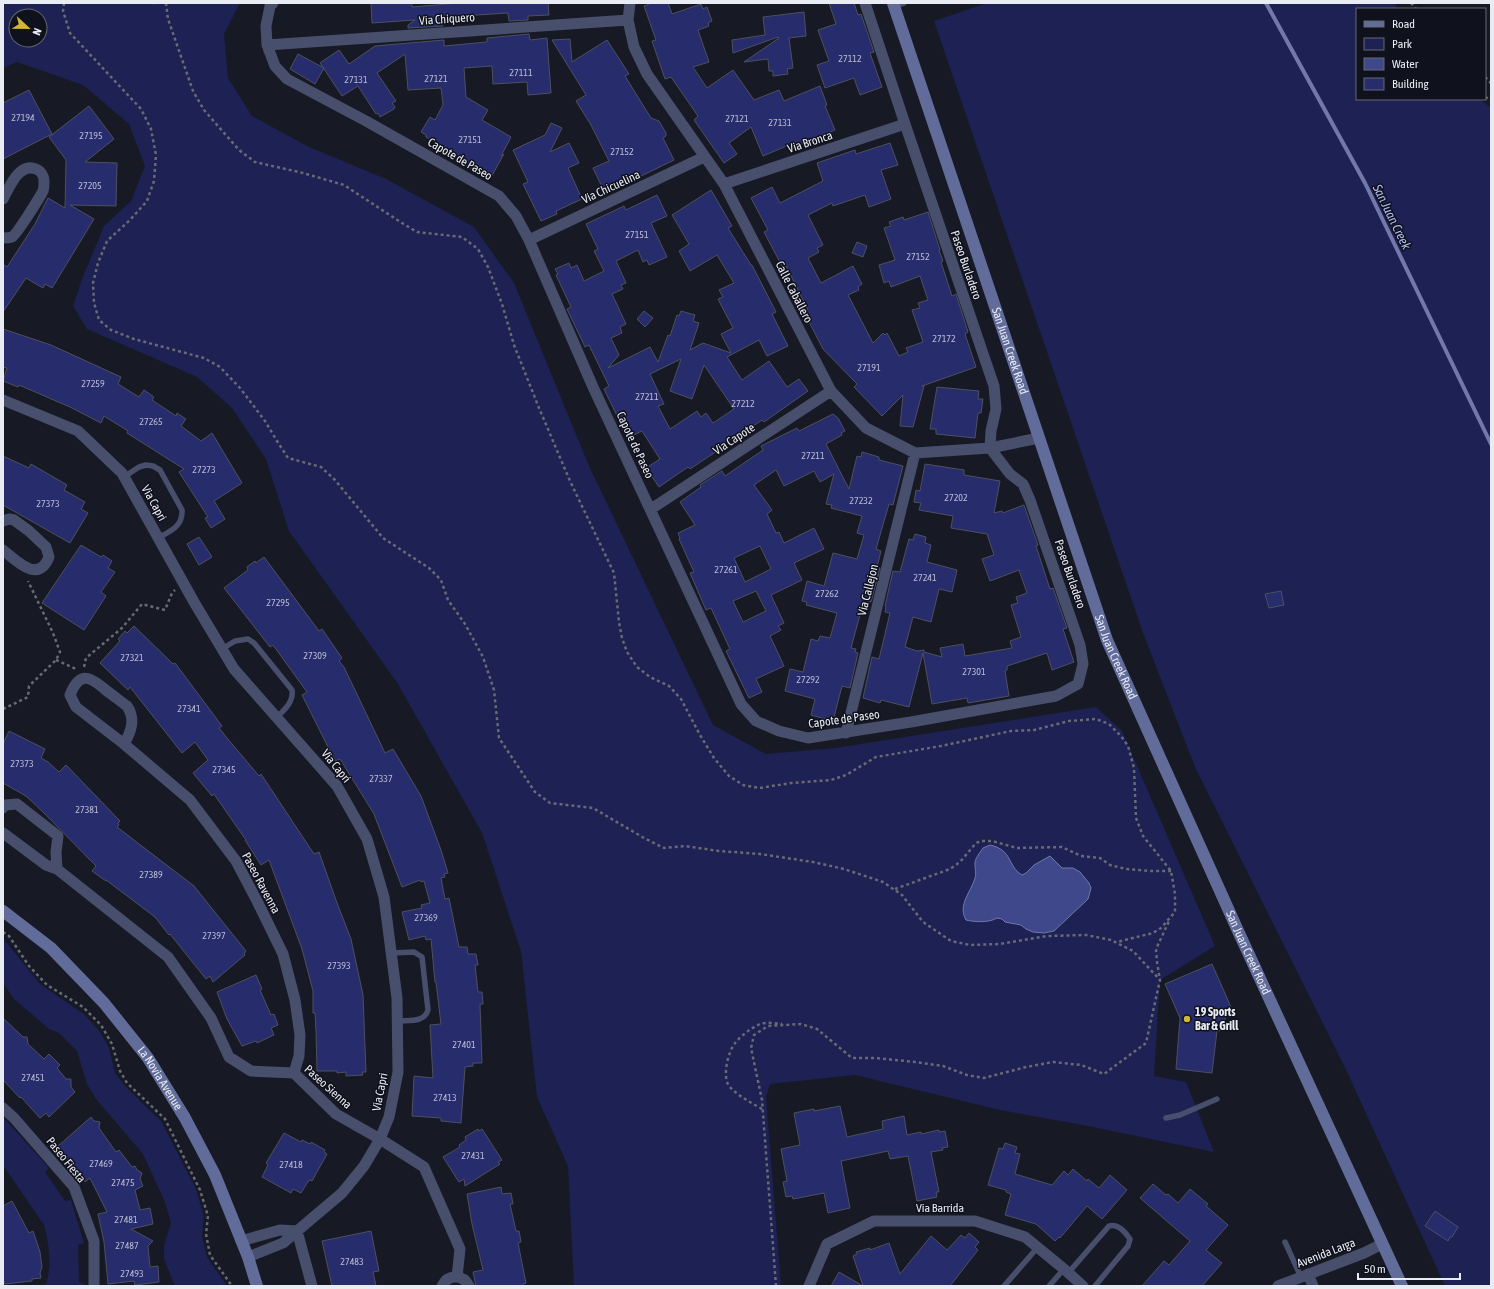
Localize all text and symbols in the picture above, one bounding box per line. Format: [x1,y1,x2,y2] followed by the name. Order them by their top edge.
[8,8,48,48] north arrow
[1356,8,1486,100] legend
[419,10,476,28] street label: Via Chiquero
[1392,17,1415,31] text: Road
[30,26,44,37] text: N
[1392,37,1413,51] text: Park
[838,53,862,64] house number: 27112
[1392,57,1419,71] text: Water
[509,67,533,78] house number: 27111
[424,73,448,84] house number: 27121
[344,74,368,85] house number: 27131
[1392,77,1430,91] text: Building
[11,112,35,123] house number: 27194
[725,113,749,124] house number: 27121
[768,117,792,128] house number: 27131
[786,128,834,156] street label: Via Bronca
[79,130,103,141] house number: 27195
[458,134,482,145] house number: 27151
[425,135,495,183] street label: Capote de Paseo
[610,146,634,157] house number: 27152
[580,167,642,207] street label: Via Chicuelina
[78,180,102,191] house number: 27205
[1369,181,1414,252] water label: San Juan Creek
[625,229,649,240] house number: 27151
[948,229,984,302] street label: Paseo Burladero
[906,251,930,262] house number: 27152
[772,259,816,326] street label: Calle Caballero
[989,306,1031,396] street label: San Juan Creek Road
[932,333,956,344] house number: 27172
[857,362,881,373] house number: 27191
[81,378,105,389] house number: 27259
[635,391,659,402] house number: 27211
[731,398,755,409] house number: 27212
[613,409,657,481] street label: Capote de Paseo
[139,416,163,427] house number: 27265
[710,420,758,458] street label: Via Capote
[801,450,825,461] house number: 27211
[192,464,216,475] house number: 27273
[138,483,170,523] street label: Via Capri
[944,492,968,503] house number: 27202
[849,495,873,506] house number: 27232
[36,498,60,509] house number: 27373
[1052,538,1088,611] street label: Paseo Burladero
[855,563,881,617] street label: Via Callejon
[714,564,738,575] house number: 27261
[913,572,937,583] house number: 27241
[815,588,839,599] house number: 27262
[266,597,290,608] house number: 27295
[1092,613,1140,701] street label: San Juan Creek Road
[303,650,327,661] house number: 27309
[120,652,144,663] house number: 27321
[962,666,986,677] house number: 27301
[796,674,820,685] house number: 27292
[177,703,201,714] house number: 27341
[807,707,881,731] street label: Capote de Paseo
[318,747,354,785] street label: Via Capri
[10,758,34,769] house number: 27373
[212,764,236,775] house number: 27345
[369,773,393,784] house number: 27337
[75,804,99,815] house number: 27381
[239,850,283,916] street label: Paseo Ravenna
[139,869,163,880] house number: 27389
[1223,909,1273,997] street label: San Juan Creek Road
[414,912,438,923] house number: 27369
[202,930,226,941] house number: 27397
[327,960,351,971] house number: 27393
[1195,1005,1239,1033] place label: 19 Sports Bar & Grill
[1182,1014,1192,1024] marker: 19 Sports Bar & Grill
[452,1039,476,1050] house number: 27401
[135,1044,185,1113] street label: La Novia Avenue
[302,1062,354,1112] street label: Paseo Sienna
[21,1072,45,1083] house number: 27451
[369,1072,391,1112] street label: Via Capri
[433,1092,457,1103] house number: 27413
[43,1134,89,1186] street label: Paseo Fiesta
[461,1150,485,1161] house number: 27431
[89,1158,113,1169] house number: 27469
[279,1159,303,1170] house number: 27418
[111,1177,135,1188] house number: 27475
[916,1201,964,1215] street label: Via Barrida
[114,1214,138,1225] house number: 27481
[1295,1235,1357,1271] street label: Avenida Larga
[115,1240,139,1251] house number: 27487
[1358,1255,1460,1281] scale bar
[340,1256,364,1267] house number: 27483
[1364,1262,1386,1276] text: 50 m
[120,1268,144,1279] house number: 27493

